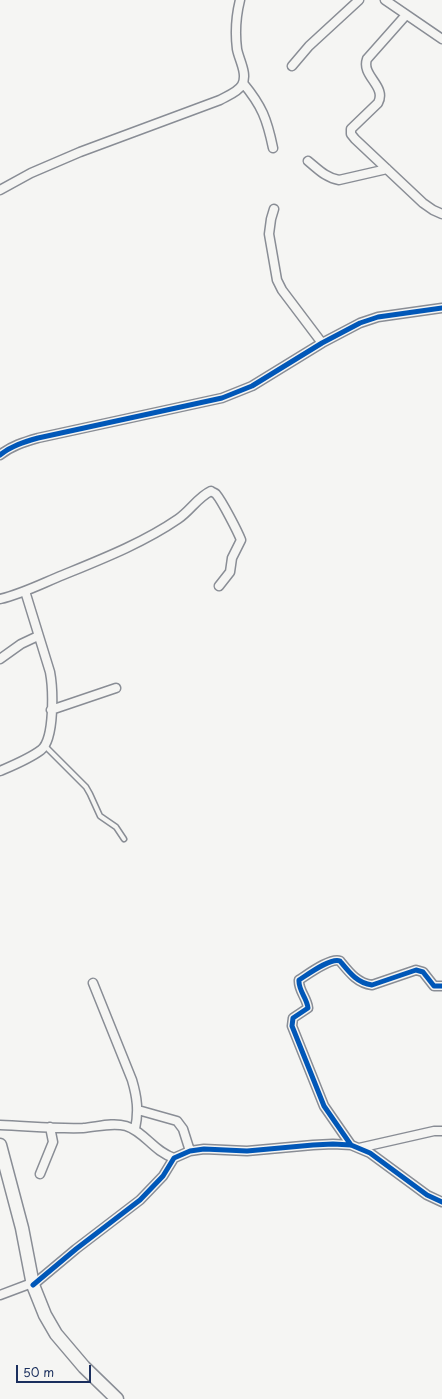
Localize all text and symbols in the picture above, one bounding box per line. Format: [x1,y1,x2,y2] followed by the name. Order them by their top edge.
[18,1357,93,1383] scale bar
[23,1363,54,1381] text: 50 m

